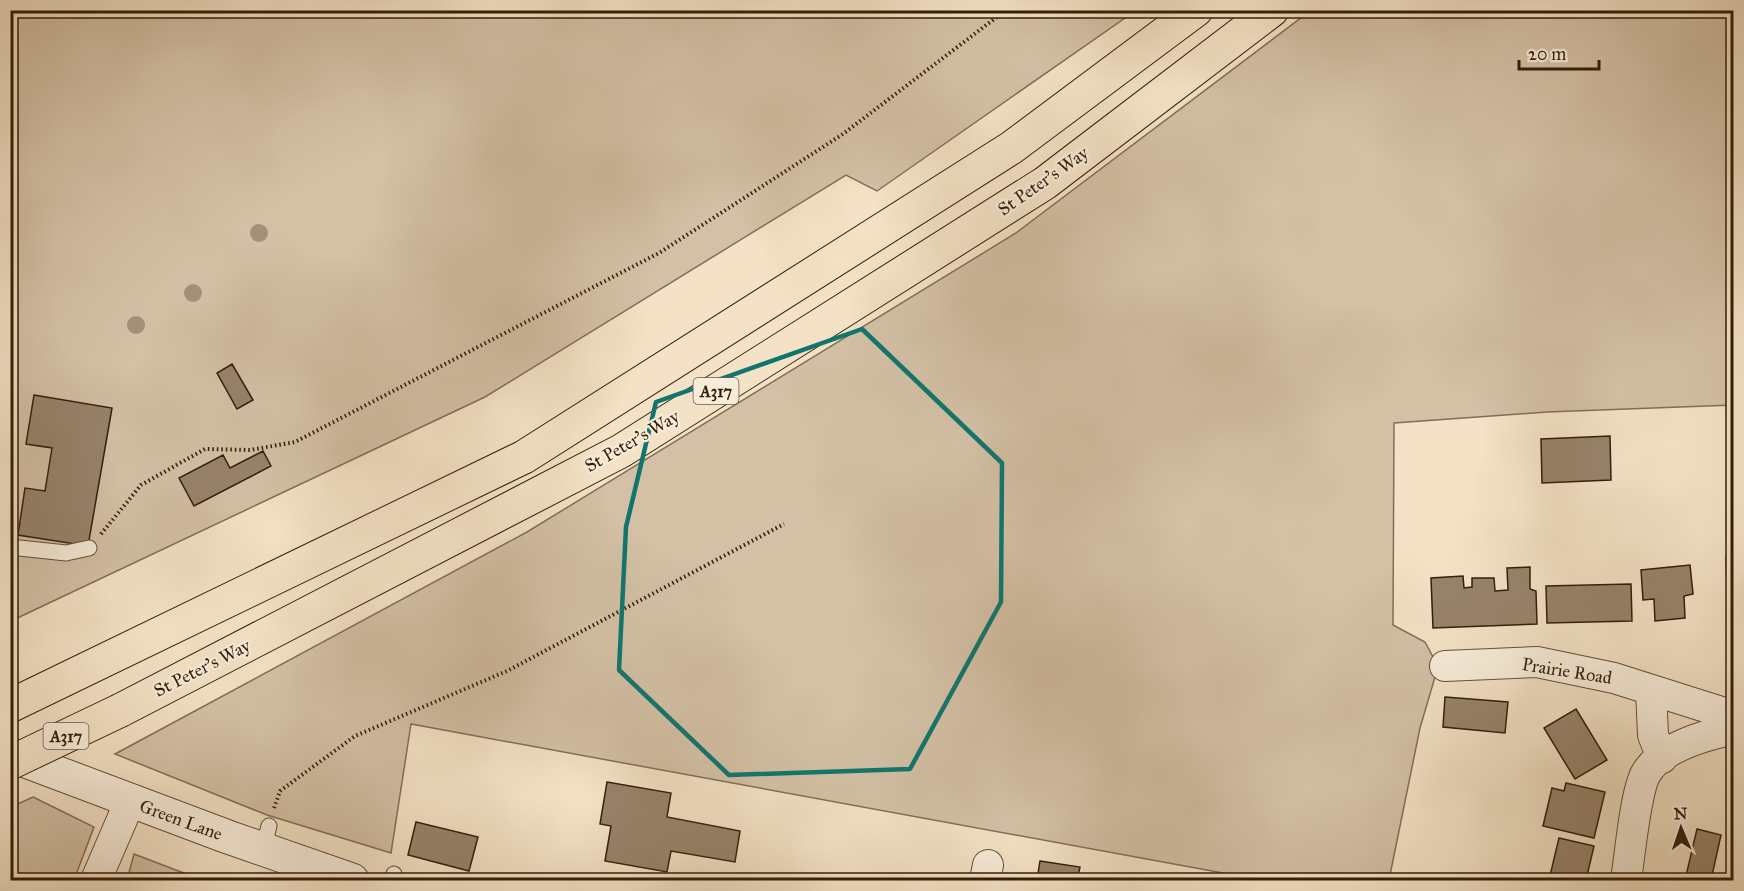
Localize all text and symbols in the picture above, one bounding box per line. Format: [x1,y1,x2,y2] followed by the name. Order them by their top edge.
[1519,33,1598,71] scale bar
[1528,43,1566,65] text: 20 m
[993,141,1093,220] street label: St Peter's Way
[694,378,738,404] road number: A317
[581,405,684,477] street label: St Peter's Way
[150,634,255,702] street label: St Peter's Way
[1520,653,1614,689] street label: Prairie Road
[44,723,88,749] road number: A317
[137,795,225,845] street label: Green Lane
[1651,798,1711,858] north arrow
[1673,804,1688,823] text: N

